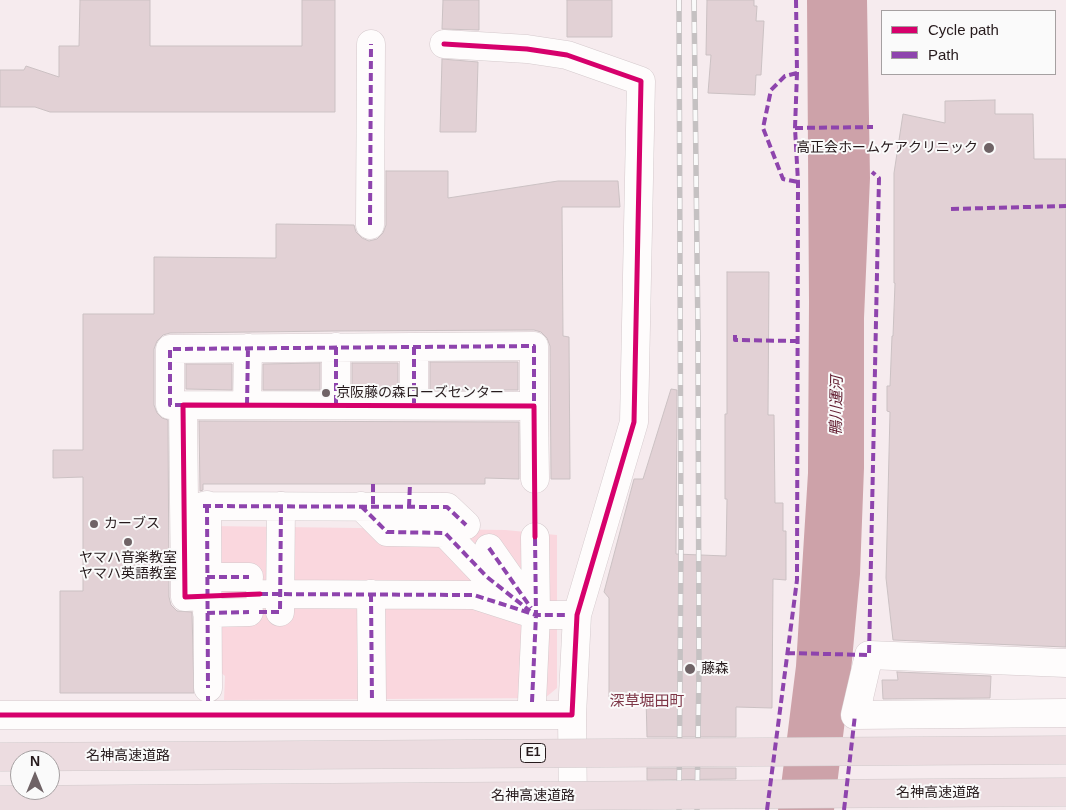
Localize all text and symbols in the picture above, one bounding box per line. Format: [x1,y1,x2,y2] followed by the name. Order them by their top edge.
[881,10,1056,75] legend
[928,21,999,38] text: Cycle path
[928,46,959,63] text: Path
[796,140,978,156] place label: 高正会ホームケアクリニック
[982,141,996,155] marker: 高正会ホームケアクリニック
[827,376,847,436] water label: 鴨川運河
[336,385,504,401] place label: 京阪藤の森ローズセンター
[320,387,332,399] marker: 京阪藤の森ローズセンター
[104,516,160,532] place label: カーブス
[88,518,100,530] marker: カーブス
[122,536,134,548] marker: ヤマハ音楽教室 ヤマハ英語教室
[79,550,177,582] place label: ヤマハ音楽教室 ヤマハ英語教室
[701,661,729,677] place label: 藤森
[683,662,697,676] marker: 藤森
[610,693,684,711] district label: 深草堀田町
[520,744,546,762] road number: E1
[86,748,170,764] street label: 名神高速道路
[10,750,60,800] north arrow
[30,753,40,769] text: N
[896,785,980,801] street label: 名神高速道路
[491,788,575,804] street label: 名神高速道路

